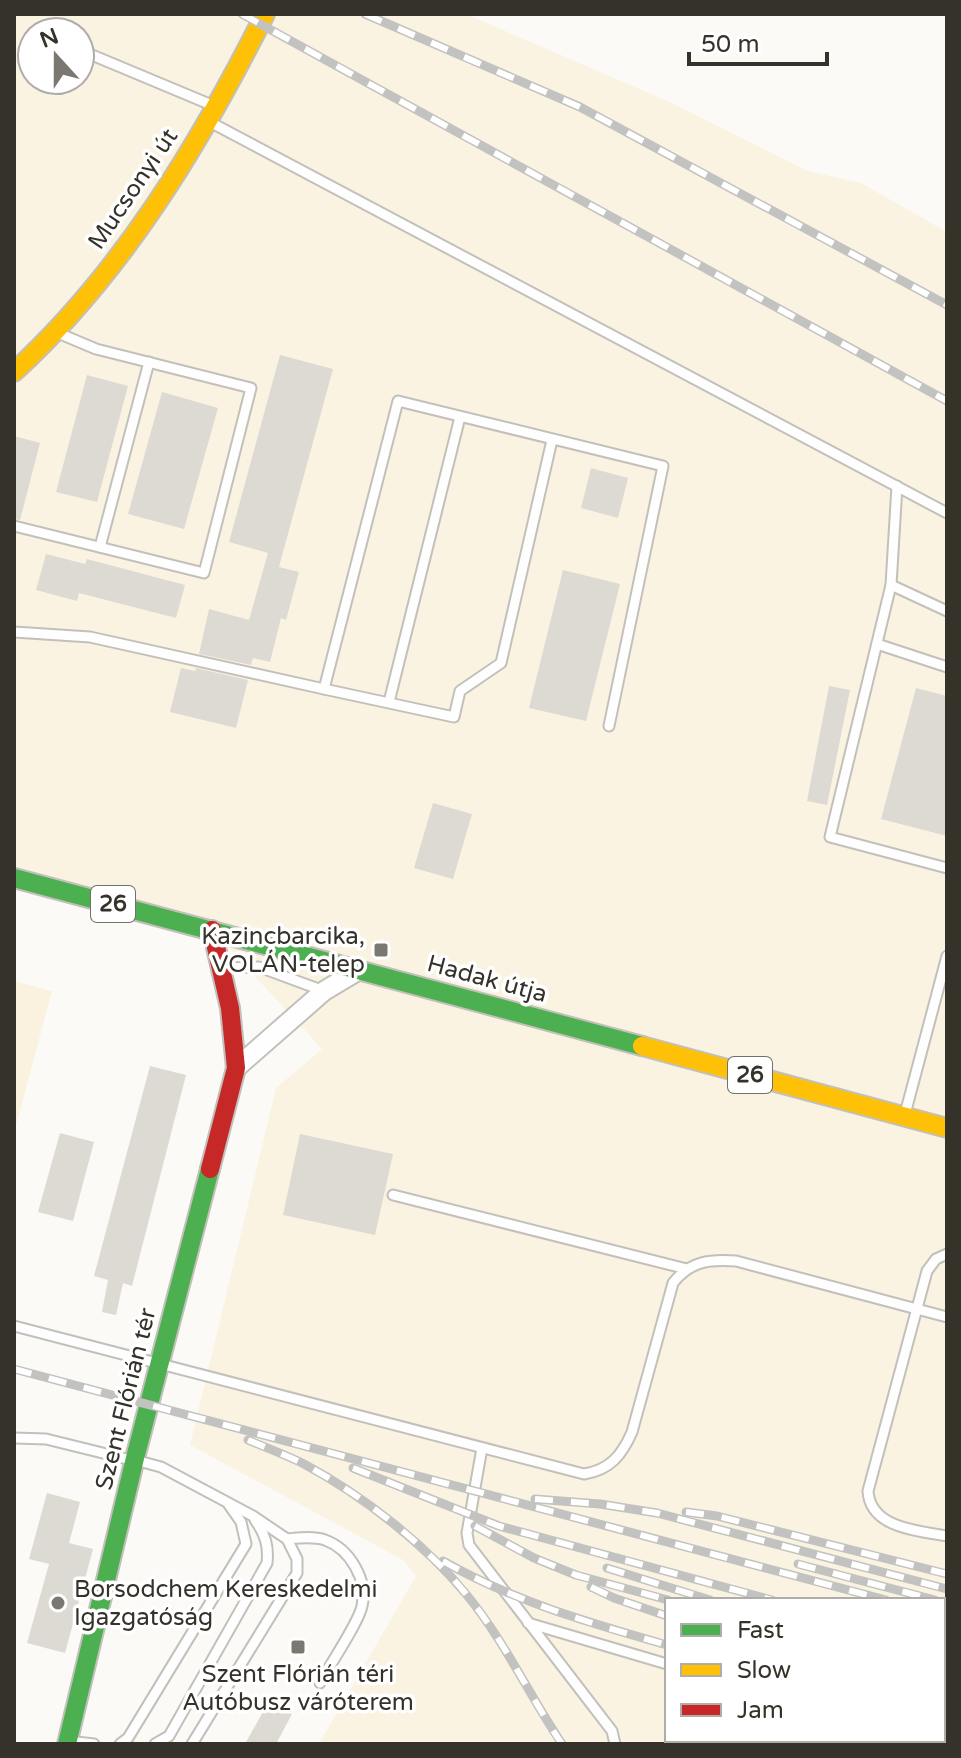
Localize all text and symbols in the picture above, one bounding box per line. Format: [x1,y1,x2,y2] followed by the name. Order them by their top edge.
[16,16,96,96] north arrow
[689,16,827,66] scale bar
[36,23,62,54] text: N
[701,30,759,59] text: 50 m
[82,123,184,255] street label: Mucsonyi út
[91,886,135,922] road number: 26
[201,922,365,979] place label: Kazincbarcika, VOLÁN-telep
[372,941,390,959] marker: Kazincbarcika, VOLÁN-telep
[424,949,550,1009] street label: Hadak útja
[728,1057,772,1093] road number: 26
[89,1304,163,1493] street label: Szent Flórián tér
[74,1575,378,1632] place label: Borsodchem Kereskedelmi Igazgatóság
[49,1594,67,1612] marker: Borsodchem Kereskedelmi Igazgatóság
[665,1598,945,1742] legend
[737,1616,784,1645] text: Fast
[289,1638,307,1656] marker: Szent Flórián téri Autóbusz váróterem
[737,1656,791,1685] text: Slow
[182,1660,414,1717] place label: Szent Flórián téri Autóbusz váróterem
[737,1696,784,1725] text: Jam

